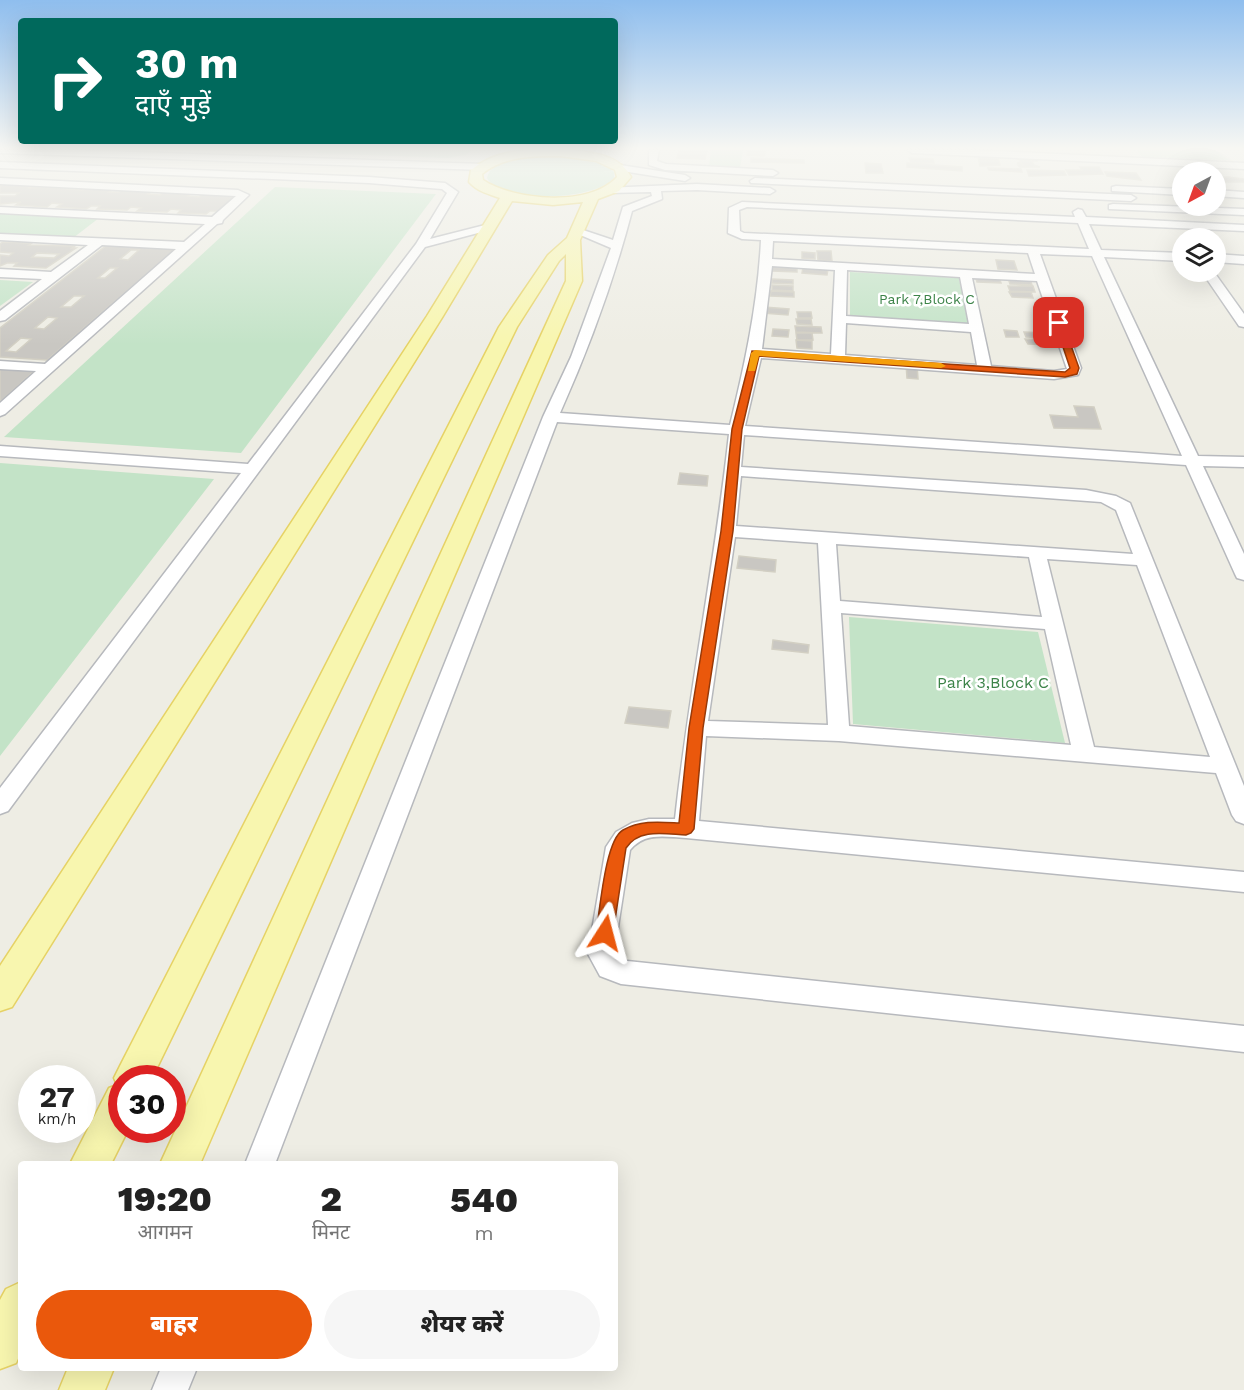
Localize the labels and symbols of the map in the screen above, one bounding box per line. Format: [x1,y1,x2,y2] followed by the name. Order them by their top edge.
[1172,162,1226,216] north arrow
[879,291,975,307] park label: Park 7,Block C
[1033,297,1084,348] pin
[937,673,1049,692] park label: Park 3,Block C
[573,901,637,965] position arrow
[108,1065,186,1143] speed limit sign: 30

